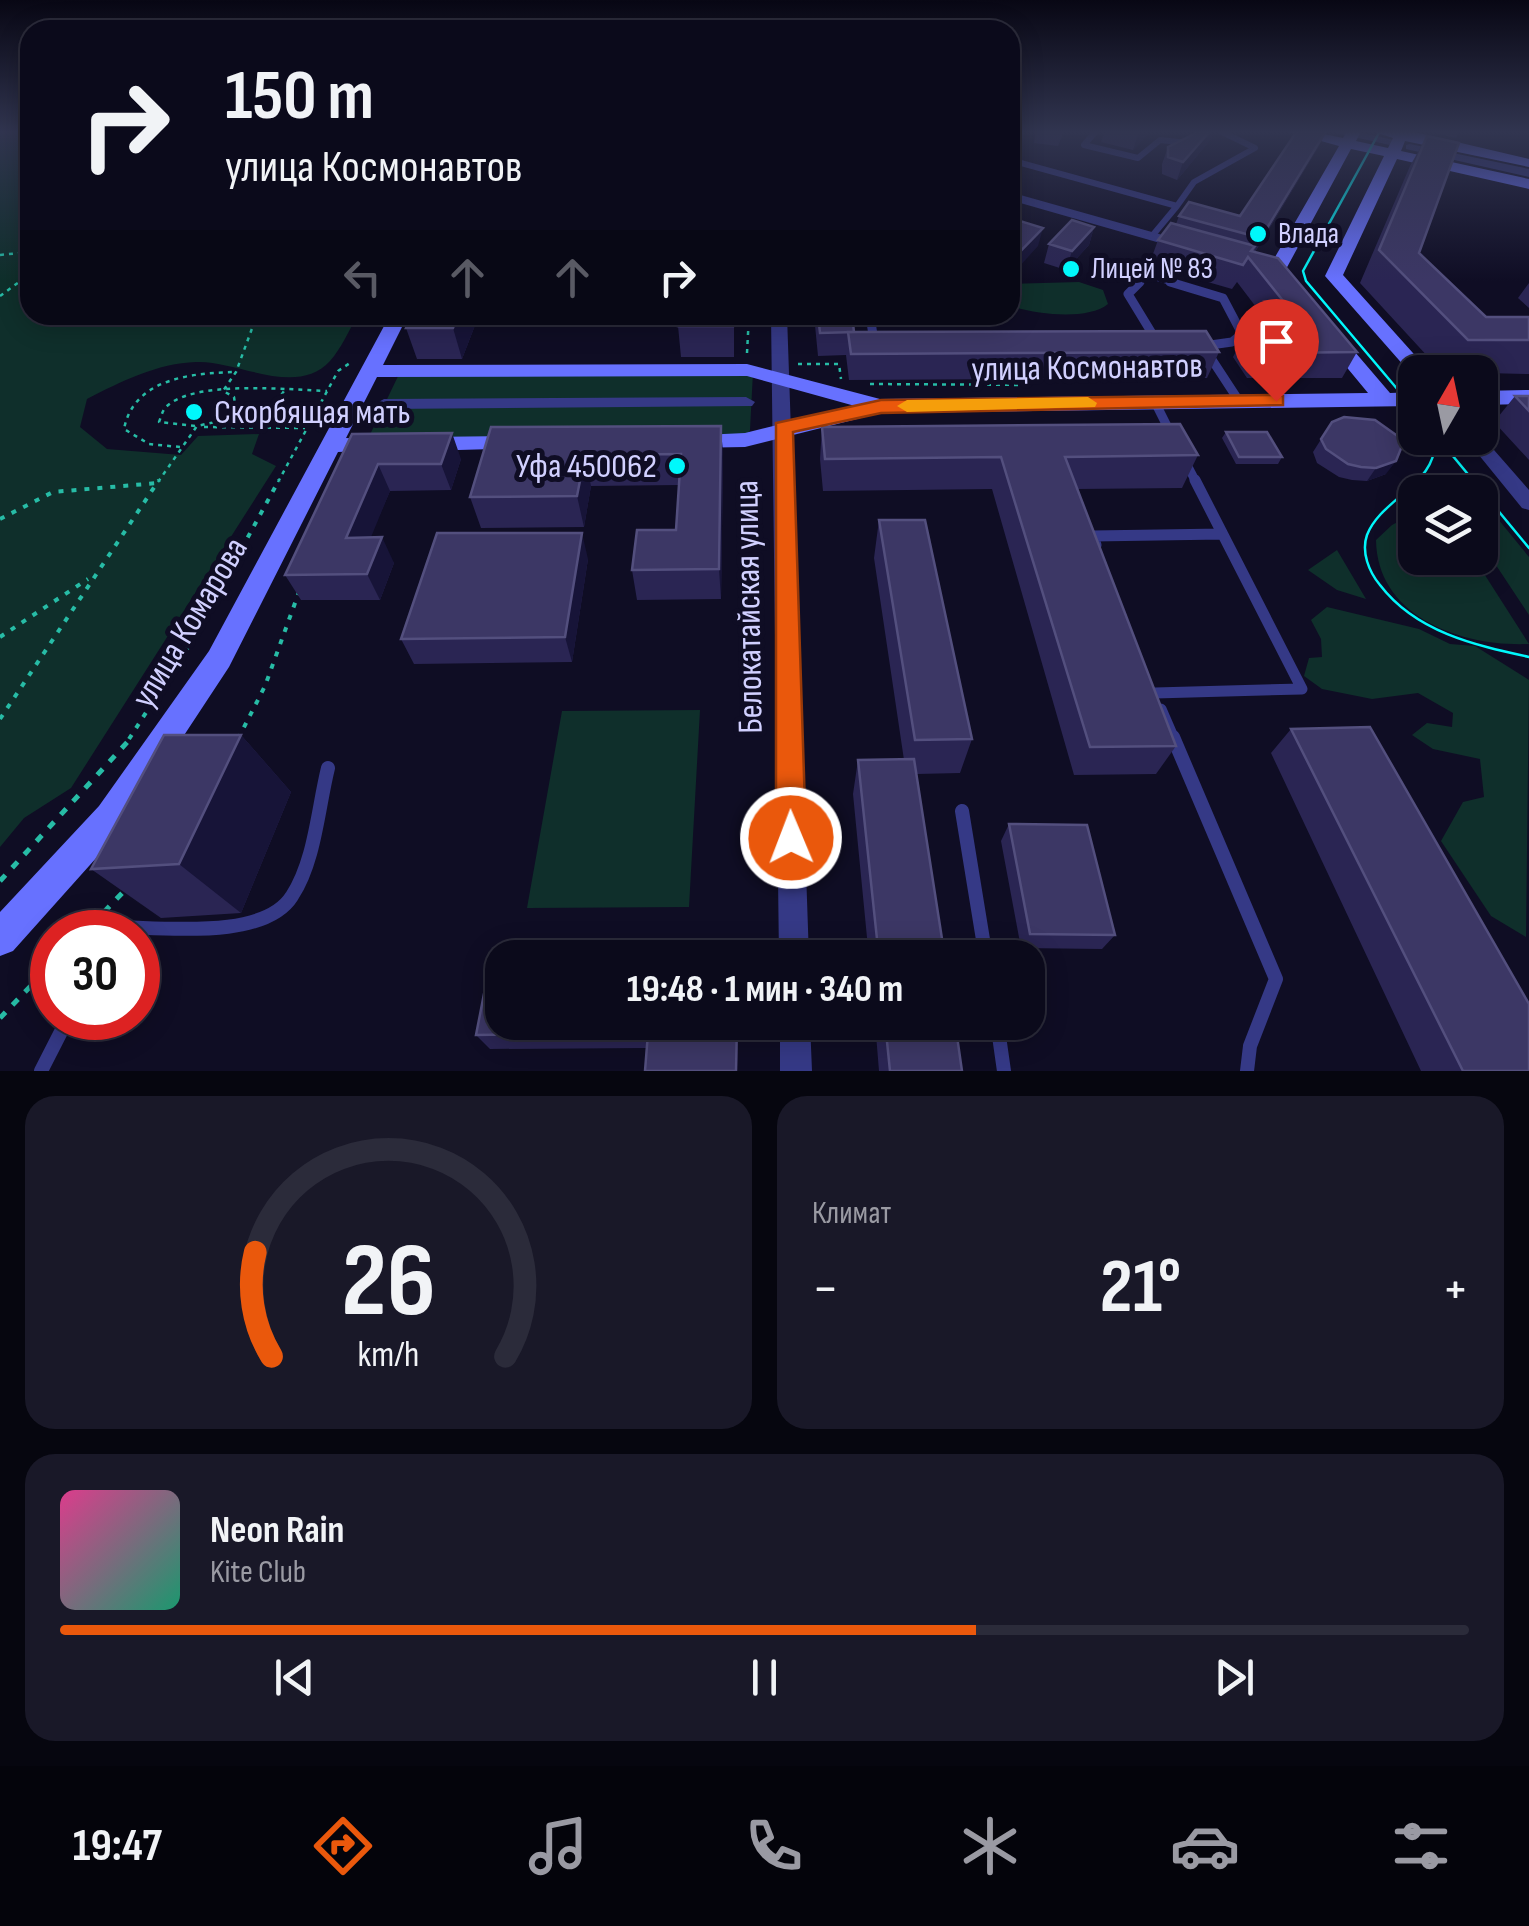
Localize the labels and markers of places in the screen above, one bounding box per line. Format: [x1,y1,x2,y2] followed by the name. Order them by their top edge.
[1278,216,1339,252] place label: Влада
[1247,223,1269,245] marker: Влада
[1091,251,1213,287] place label: Лицей № 83
[1060,258,1082,280] marker: Лицей № 83
[1234,299,1319,402] pin
[214,391,411,434] place label: Скорбящая мать
[183,401,205,423] marker: Скорбящая мать
[516,445,657,488] place label: Уфа 450062
[666,455,688,477] marker: Уфа 450062

